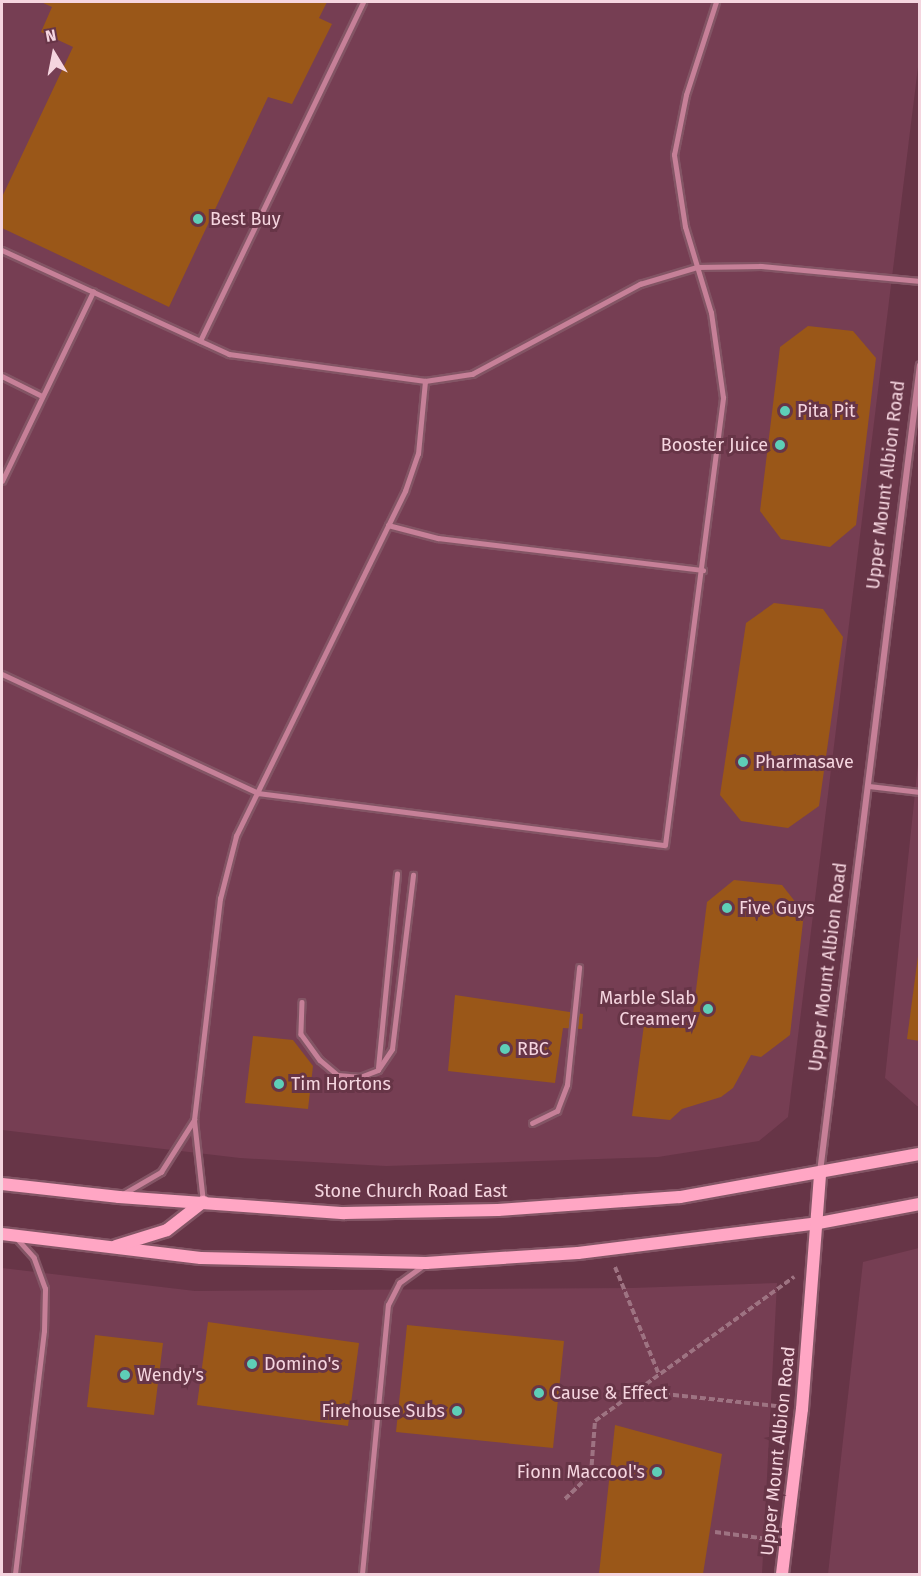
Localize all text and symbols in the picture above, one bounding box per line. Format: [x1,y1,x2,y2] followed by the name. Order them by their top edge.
[24,24,84,84] north arrow
[44,26,58,46] text: N
[210,208,281,230] place label: Best Buy
[191,212,205,226] marker: Best Buy
[862,379,910,591] street label: Upper Mount Albion Road
[797,400,855,422] place label: Pita Pit
[778,404,792,418] marker: Pita Pit
[661,434,768,456] place label: Booster Juice
[773,438,787,452] marker: Booster Juice
[755,751,854,773] place label: Pharmasave
[736,755,750,769] marker: Pharmasave
[804,861,852,1073] street label: Upper Mount Albion Road
[739,897,815,919] place label: Five Guys
[720,901,734,915] marker: Five Guys
[599,988,696,1030] place label: Marble Slab Creamery
[701,1002,715,1016] marker: Marble Slab Creamery
[517,1038,549,1060] place label: RBC
[498,1042,512,1056] marker: RBC
[291,1073,391,1095] place label: Tim Hortons
[272,1077,286,1091] marker: Tim Hortons
[314,1180,508,1202] street label: Stone Church Road East
[756,1345,800,1557] street label: Upper Mount Albion Road
[264,1353,340,1375] place label: Domino's
[245,1357,259,1371] marker: Domino's
[137,1364,204,1386] place label: Wendy's
[118,1368,132,1382] marker: Wendy's
[551,1382,668,1404] place label: Cause & Effect
[532,1386,546,1400] marker: Cause & Effect
[322,1400,445,1422] place label: Firehouse Subs
[450,1404,464,1418] marker: Firehouse Subs
[517,1461,645,1483] place label: Fionn Maccool's
[650,1465,664,1479] marker: Fionn Maccool's

